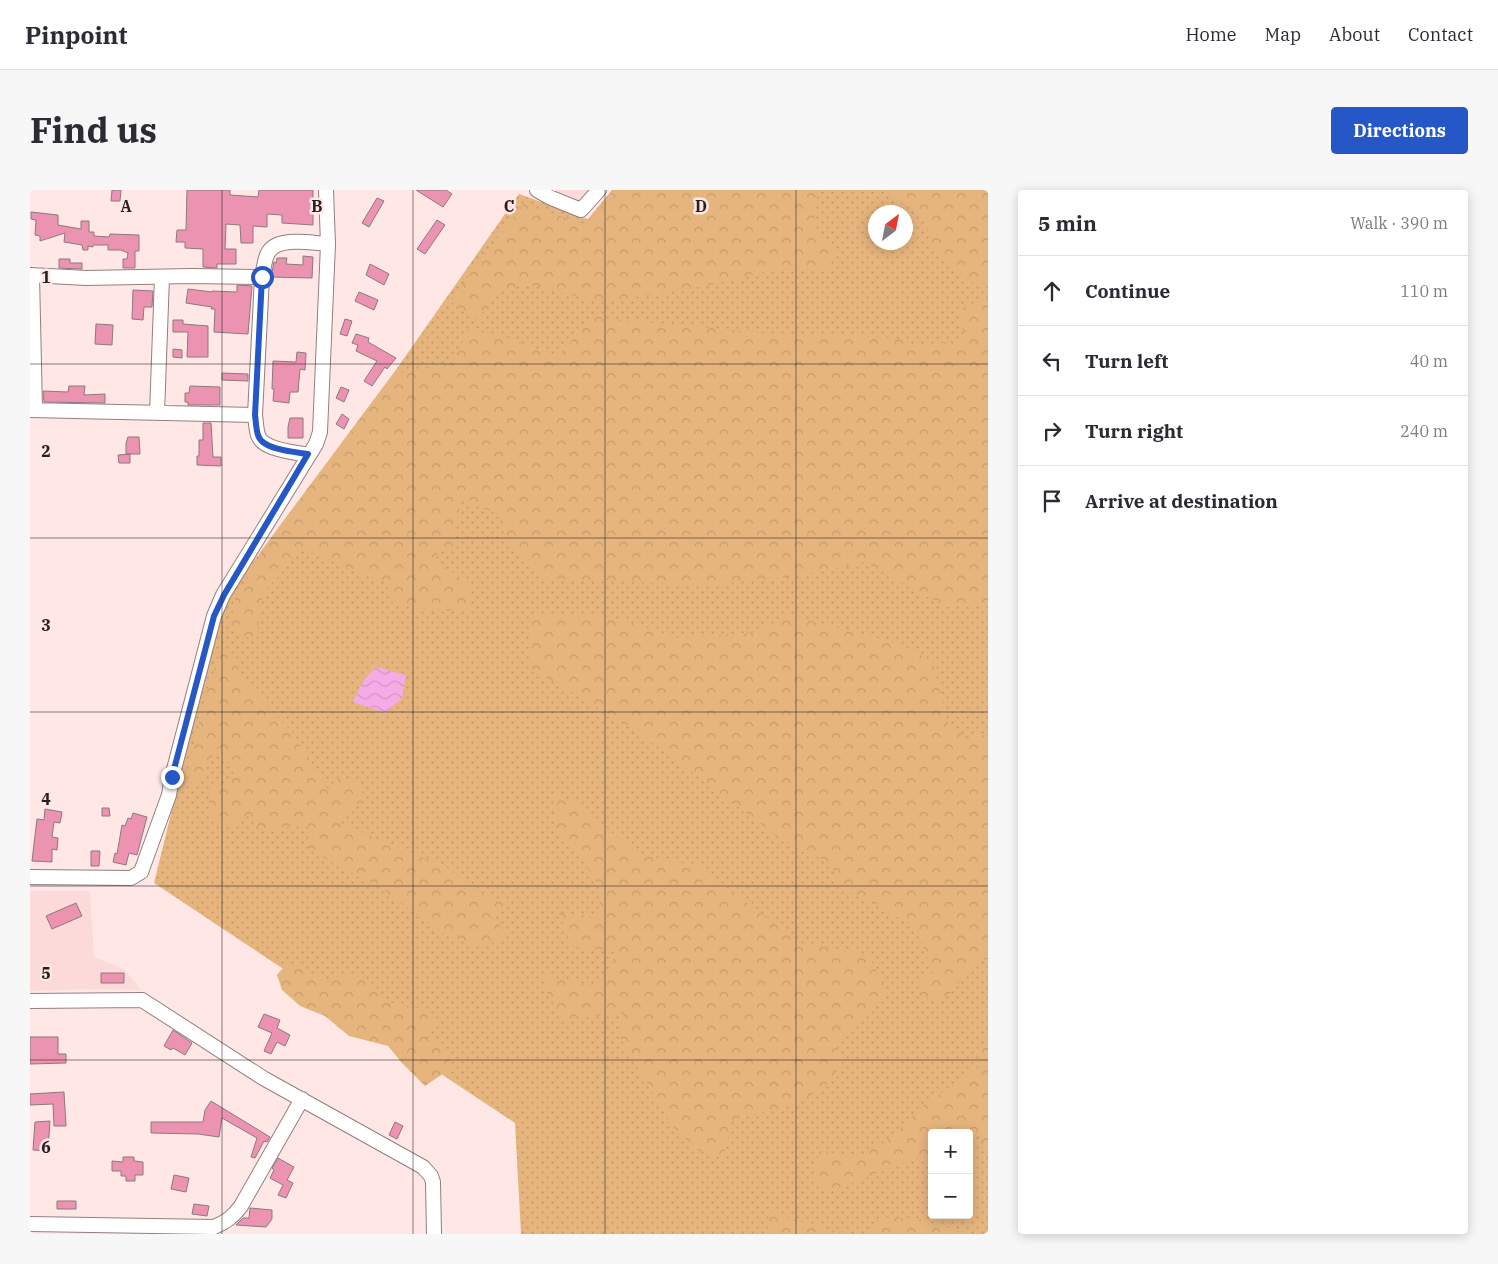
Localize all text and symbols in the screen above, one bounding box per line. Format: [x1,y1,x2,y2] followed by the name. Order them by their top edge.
[25,19,127,51] text: Pinpoint
[1185,23,1237,46] text: Home
[1265,23,1301,46] text: Map
[1329,23,1380,46] text: About
[1408,23,1473,46] text: Contact
[30,107,157,153] text: Find us
[1331,107,1468,154] button: Directions
[120,196,132,216] text: A
[311,196,323,216] text: B
[504,196,514,216] text: C
[695,196,707,216] text: D
[868,205,913,250] north arrow
[1038,209,1097,237] text: 5 min
[1350,213,1448,233] text: Walk · 390 m
[251,266,274,289] route start
[41,267,51,287] text: 1
[1038,277,1066,305] icon: ahead
[1085,279,1170,303] text: Continue
[1400,281,1448,301] text: 110 m
[1038,347,1066,375] icon: left
[1085,349,1168,373] text: Turn left
[1410,351,1448,371] text: 40 m
[1038,417,1066,445] icon: right
[1085,419,1183,443] text: Turn right
[1400,421,1448,441] text: 240 m
[41,441,51,461] text: 2
[1038,487,1066,515] icon: arrive
[1085,489,1278,513] text: Arrive at destination
[41,615,51,635] text: 3
[161,766,184,789] route end
[41,789,51,809] text: 4
[41,963,51,983] text: 5
[928,1129,973,1219] map controls
[928,1129,973,1174] button: +
[41,1137,51,1157] text: 6
[928,1174,973,1219] button: −

